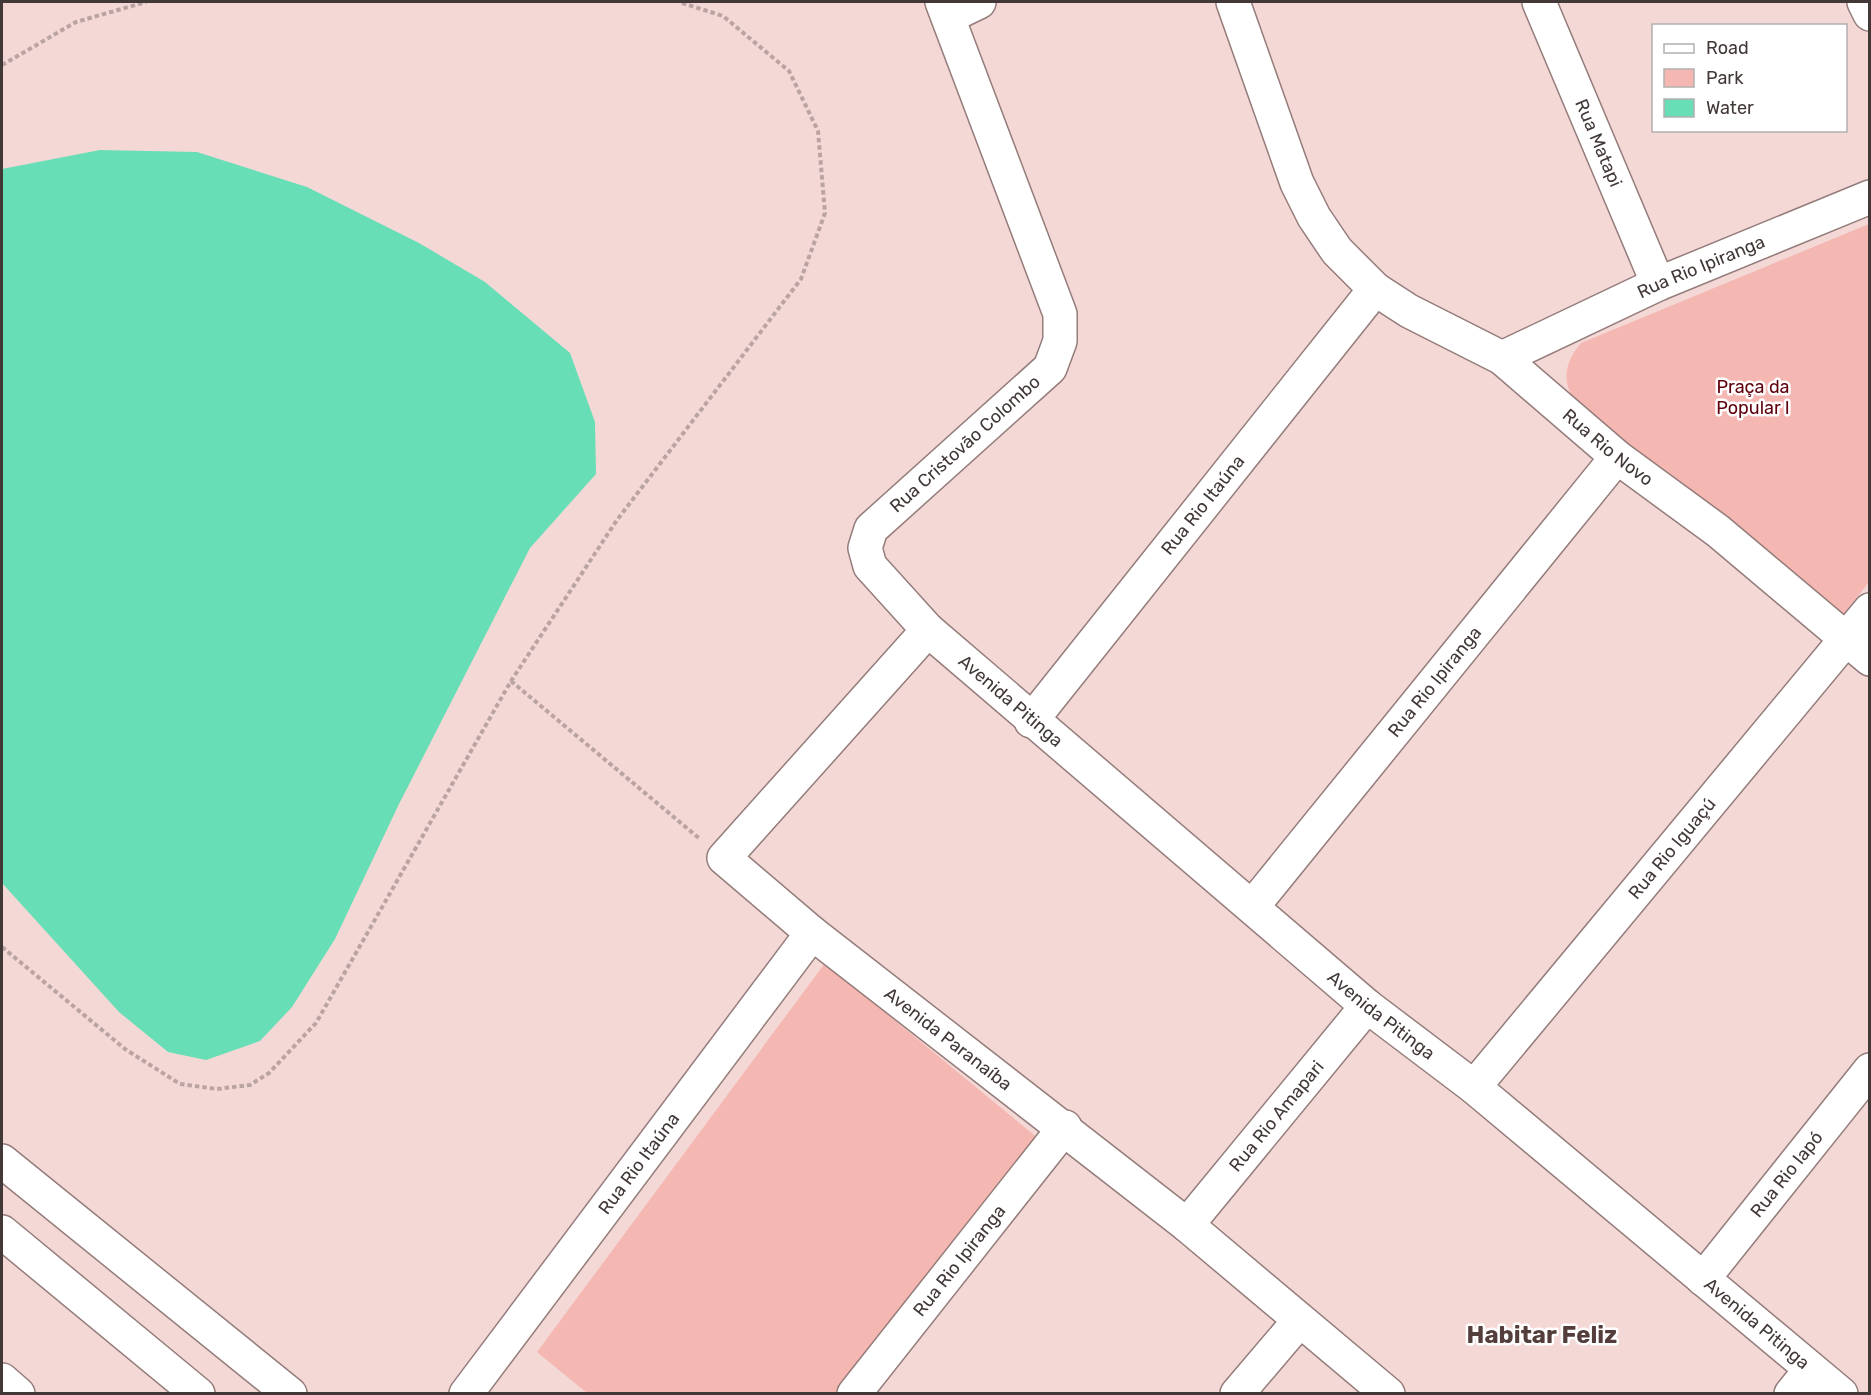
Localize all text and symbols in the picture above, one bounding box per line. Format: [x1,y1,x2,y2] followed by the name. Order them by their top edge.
[1652,24,1847,132] legend
[1706,37,1749,59] text: Road
[1706,67,1744,89] text: Park
[1570,96,1627,190] street label: Rua Matapi
[1706,97,1754,119] text: Water
[1634,230,1768,303] street label: Rua Rio Ipiranga
[885,371,1045,517] street label: Rua Cristovão Colombo
[1716,376,1790,419] park label: Praça da Popular I
[1558,404,1657,491] street label: Rua Rio Novo
[1156,451,1249,559] street label: Rua Rio Itaúna
[1383,622,1486,742] street label: Rua Rio Ipiranga
[954,650,1067,752] street label: Avenida Pitinga
[1624,793,1720,904] street label: Rua Rio Iguaçú
[1323,966,1439,1064] street label: Avenida Pitinga
[880,982,1016,1095] street label: Avenida Paranaíba
[1224,1056,1329,1176] street label: Rua Rio Amapari
[594,1108,684,1219] street label: Rua Rio Itaúna
[1746,1127,1828,1222] street label: Rua Rio Iapó
[909,1200,1010,1321] street label: Rua Rio Ipiranga
[1700,1273,1814,1374] street label: Avenida Pitinga
[1467,1321,1617,1349] district label: Habitar Feliz

